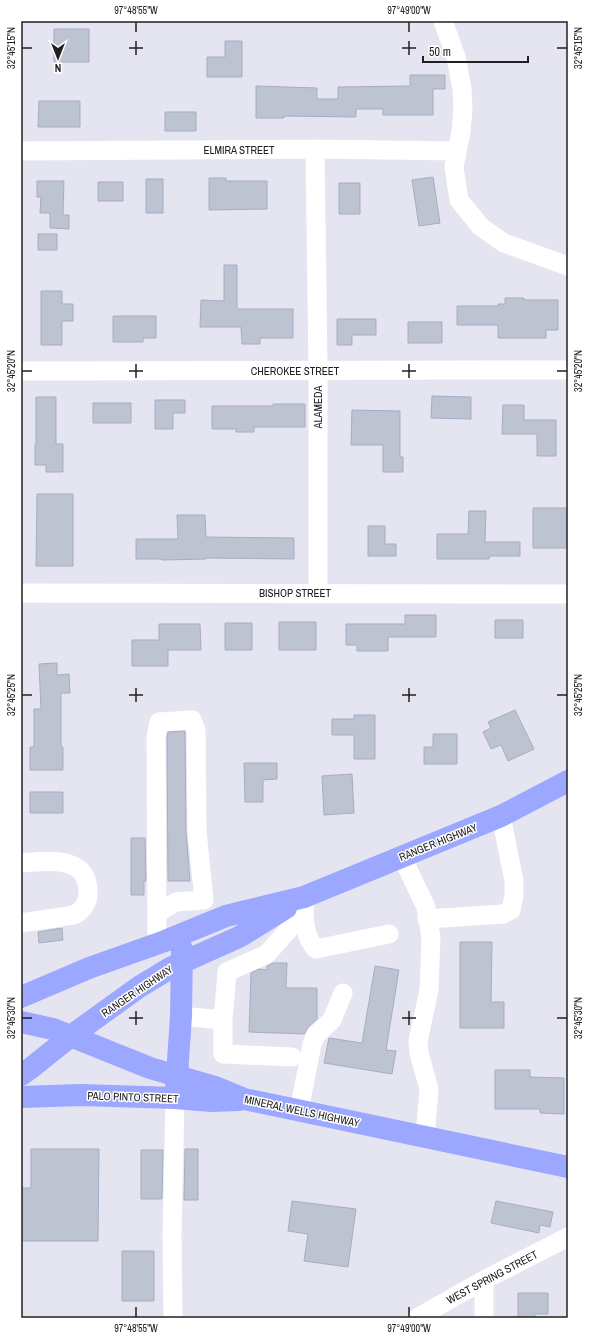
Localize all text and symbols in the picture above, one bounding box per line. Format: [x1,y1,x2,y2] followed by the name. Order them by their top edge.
[114,4,158,17] text: 97°48'55"W
[387,4,431,17] text: 97°49'00"W
[5,27,18,69] text: 32°45'15"N
[572,27,585,69] text: 32°45'15"N
[38,38,78,78] north arrow
[423,38,528,64] scale bar
[429,44,451,60] text: 50 m
[55,61,61,75] text: N
[203,143,275,157] street label: ELMIRA STREET
[5,350,18,392] text: 32°45'20"N
[572,350,585,392] text: 32°45'20"N
[251,364,340,378] street label: CHEROKEE STREET
[311,384,325,430] street label: ALAMEDA
[259,586,332,600] street label: BISHOP STREET
[5,674,18,716] text: 32°45'25"N
[572,674,585,716] text: 32°45'25"N
[397,820,479,864] street label: RANGER HIGHWAY
[99,962,175,1020] street label: RANGER HIGHWAY
[5,997,18,1039] text: 32°45'30"N
[572,997,585,1039] text: 32°45'30"N
[87,1088,179,1106] street label: PALO PINTO STREET
[243,1092,361,1130] street label: MINERAL WELLS HIGHWAY
[444,1247,540,1307] street label: WEST SPRING STREET
[114,1322,158,1335] text: 97°48'55"W
[387,1322,431,1335] text: 97°49'00"W

